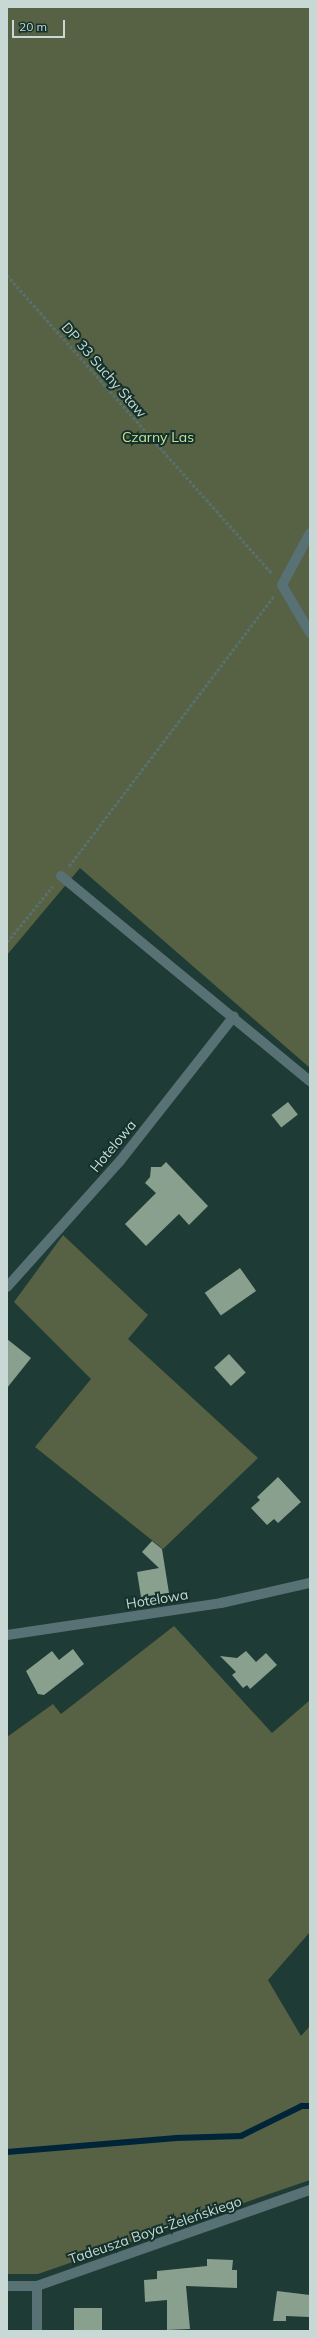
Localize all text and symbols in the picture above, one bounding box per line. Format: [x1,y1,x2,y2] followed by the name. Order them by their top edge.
[14,12,67,38] scale bar
[19,19,47,34] text: 20 m
[58,319,150,421] street label: DP 33 Suchy Staw
[122,429,194,445] park label: Czarny Las
[86,1117,140,1175] street label: Hotelowa
[125,1586,189,1612] street label: Hotelowa
[66,2193,244,2267] street label: Tadeusza Boya-Żeleńskiego

